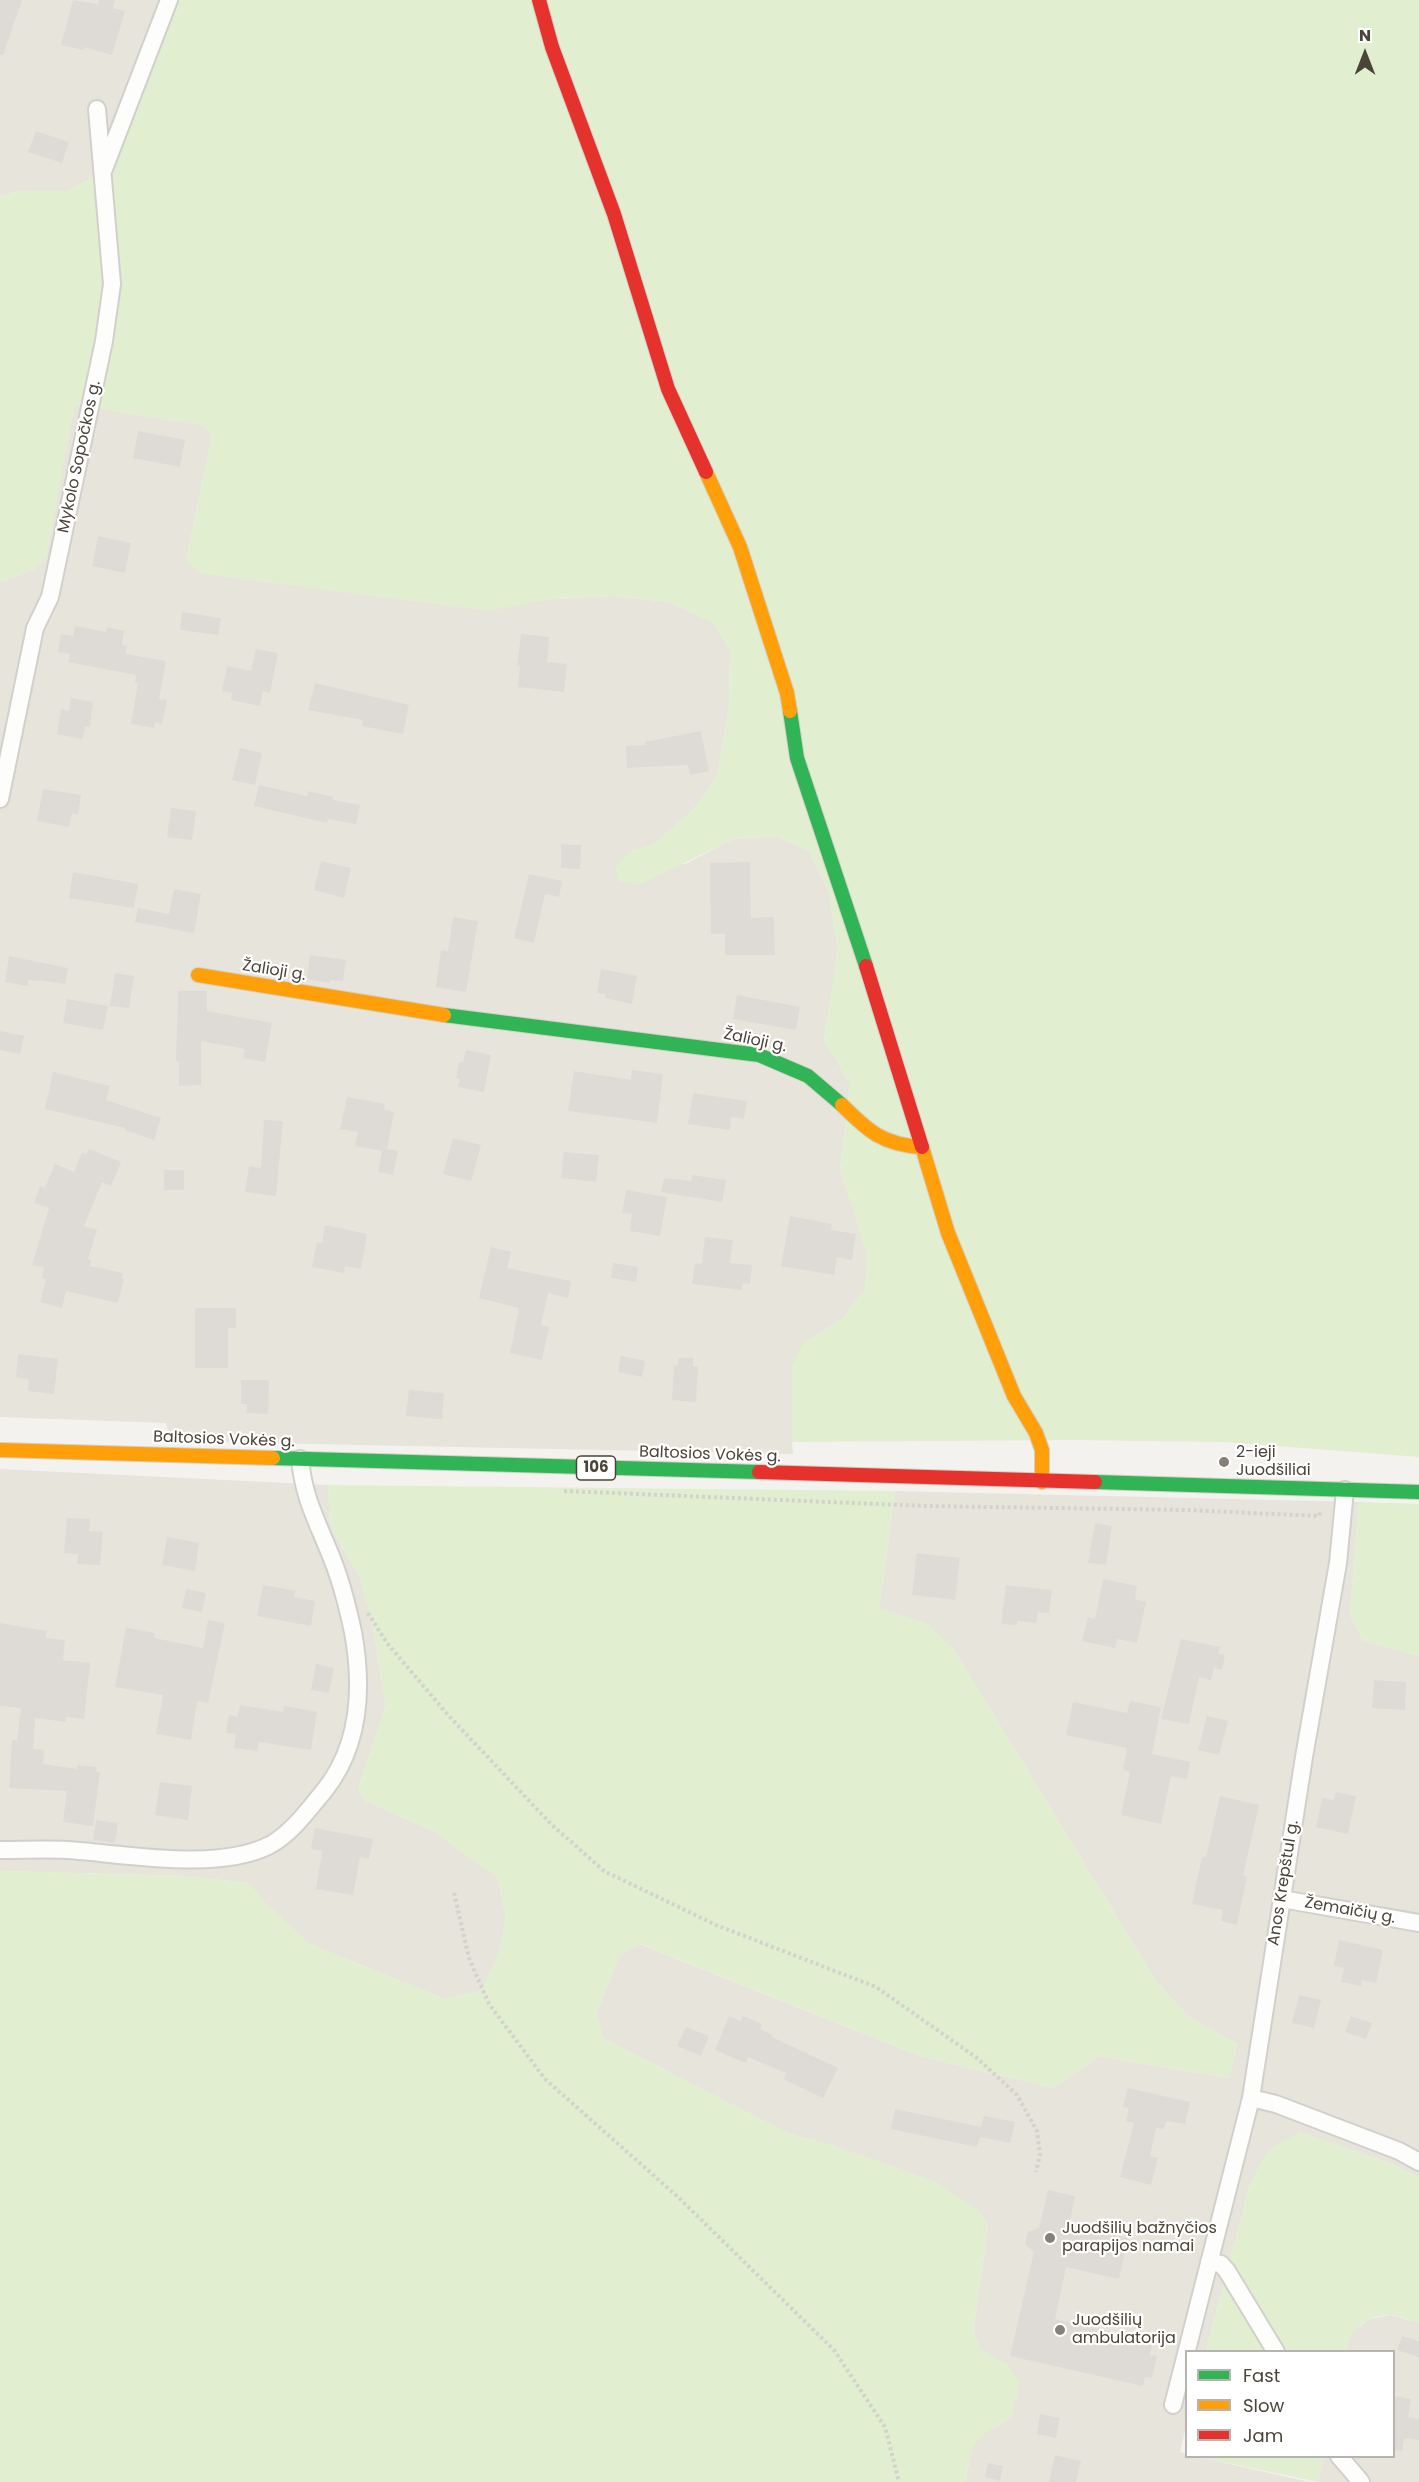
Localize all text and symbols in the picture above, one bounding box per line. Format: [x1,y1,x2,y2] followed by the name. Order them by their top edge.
[1335,24,1395,84] north arrow
[1359,24,1371,47] text: N
[54,379,106,535] street label: Mykolo Sopočkos g.
[241,957,307,985] street label: Žalioji g.
[722,1025,788,1057] street label: Žalioji g.
[153,1428,295,1452] street label: Baltosios Vokės g.
[639,1443,781,1467] street label: Baltosios Vokės g.
[1236,1443,1311,1481] place label: 2-ieji Juodšiliai
[1217,1455,1231,1469] marker: 2-ieji Juodšiliai
[576,1456,616,1480] road number: 106
[1265,1819,1303,1947] street label: Anos Krepštul g.
[1303,1894,1397,1928] street label: Žemaičių g.
[1062,2219,1217,2257] place label: Juodšilių bažnyčios parapijos namai
[1043,2231,1057,2245] marker: Juodšilių bažnyčios parapijos namai
[1072,2311,1176,2349] place label: Juodšilių ambulatorija
[1053,2323,1067,2337] marker: Juodšilių ambulatorija
[1185,2350,1395,2458] legend
[1243,2363,1280,2388] text: Fast
[1243,2393,1284,2418] text: Slow
[1243,2423,1283,2448] text: Jam

